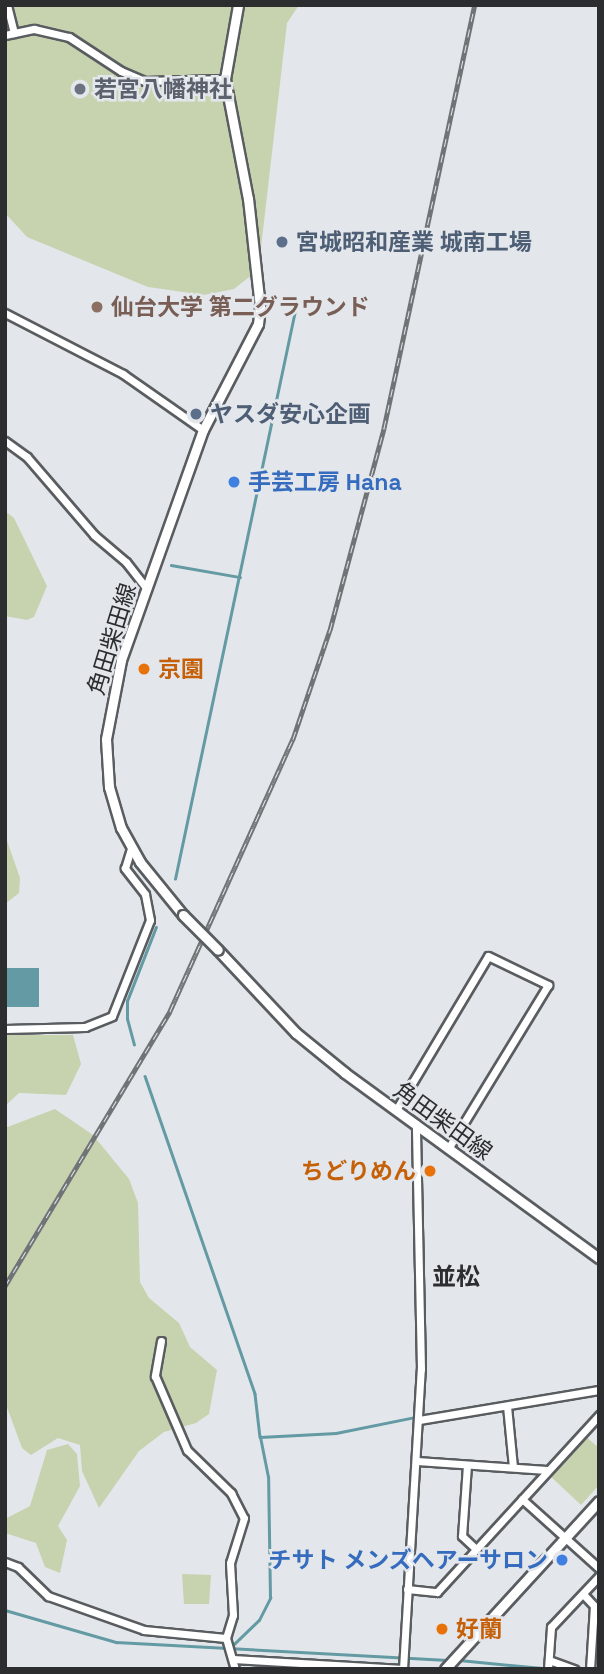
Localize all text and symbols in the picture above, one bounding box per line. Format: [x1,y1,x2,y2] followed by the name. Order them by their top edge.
[94,75,232,103] place label: 若宮八幡神社
[72,81,88,97] marker: 若宮八幡神社
[296,228,532,256] place label: 宮城昭和産業 城南工場
[274,234,290,250] marker: 宮城昭和産業 城南工場
[111,293,370,321] place label: 仙台大学 第二グラウンド
[89,299,105,315] marker: 仙台大学 第二グラウンド
[210,400,371,428] place label: ヤスダ安心企画
[188,406,204,422] marker: ヤスダ安心企画
[248,468,402,496] place label: 手芸工房 Hana
[226,474,242,490] marker: 手芸工房 Hana
[82,580,142,698] street label: 角田柴田線
[158,655,204,683] place label: 京園
[136,661,152,677] marker: 京園
[388,1076,498,1166] street label: 角田柴田線
[301,1157,416,1185] place label: ちどりめん
[422,1163,438,1179] marker: ちどりめん
[432,1263,480,1291] district label: 並松
[268,1546,548,1574] place label: チサト メンズヘアーサロン
[554,1552,570,1568] marker: チサト メンズヘアーサロン
[456,1615,502,1643] place label: 好蘭
[434,1621,450,1637] marker: 好蘭

